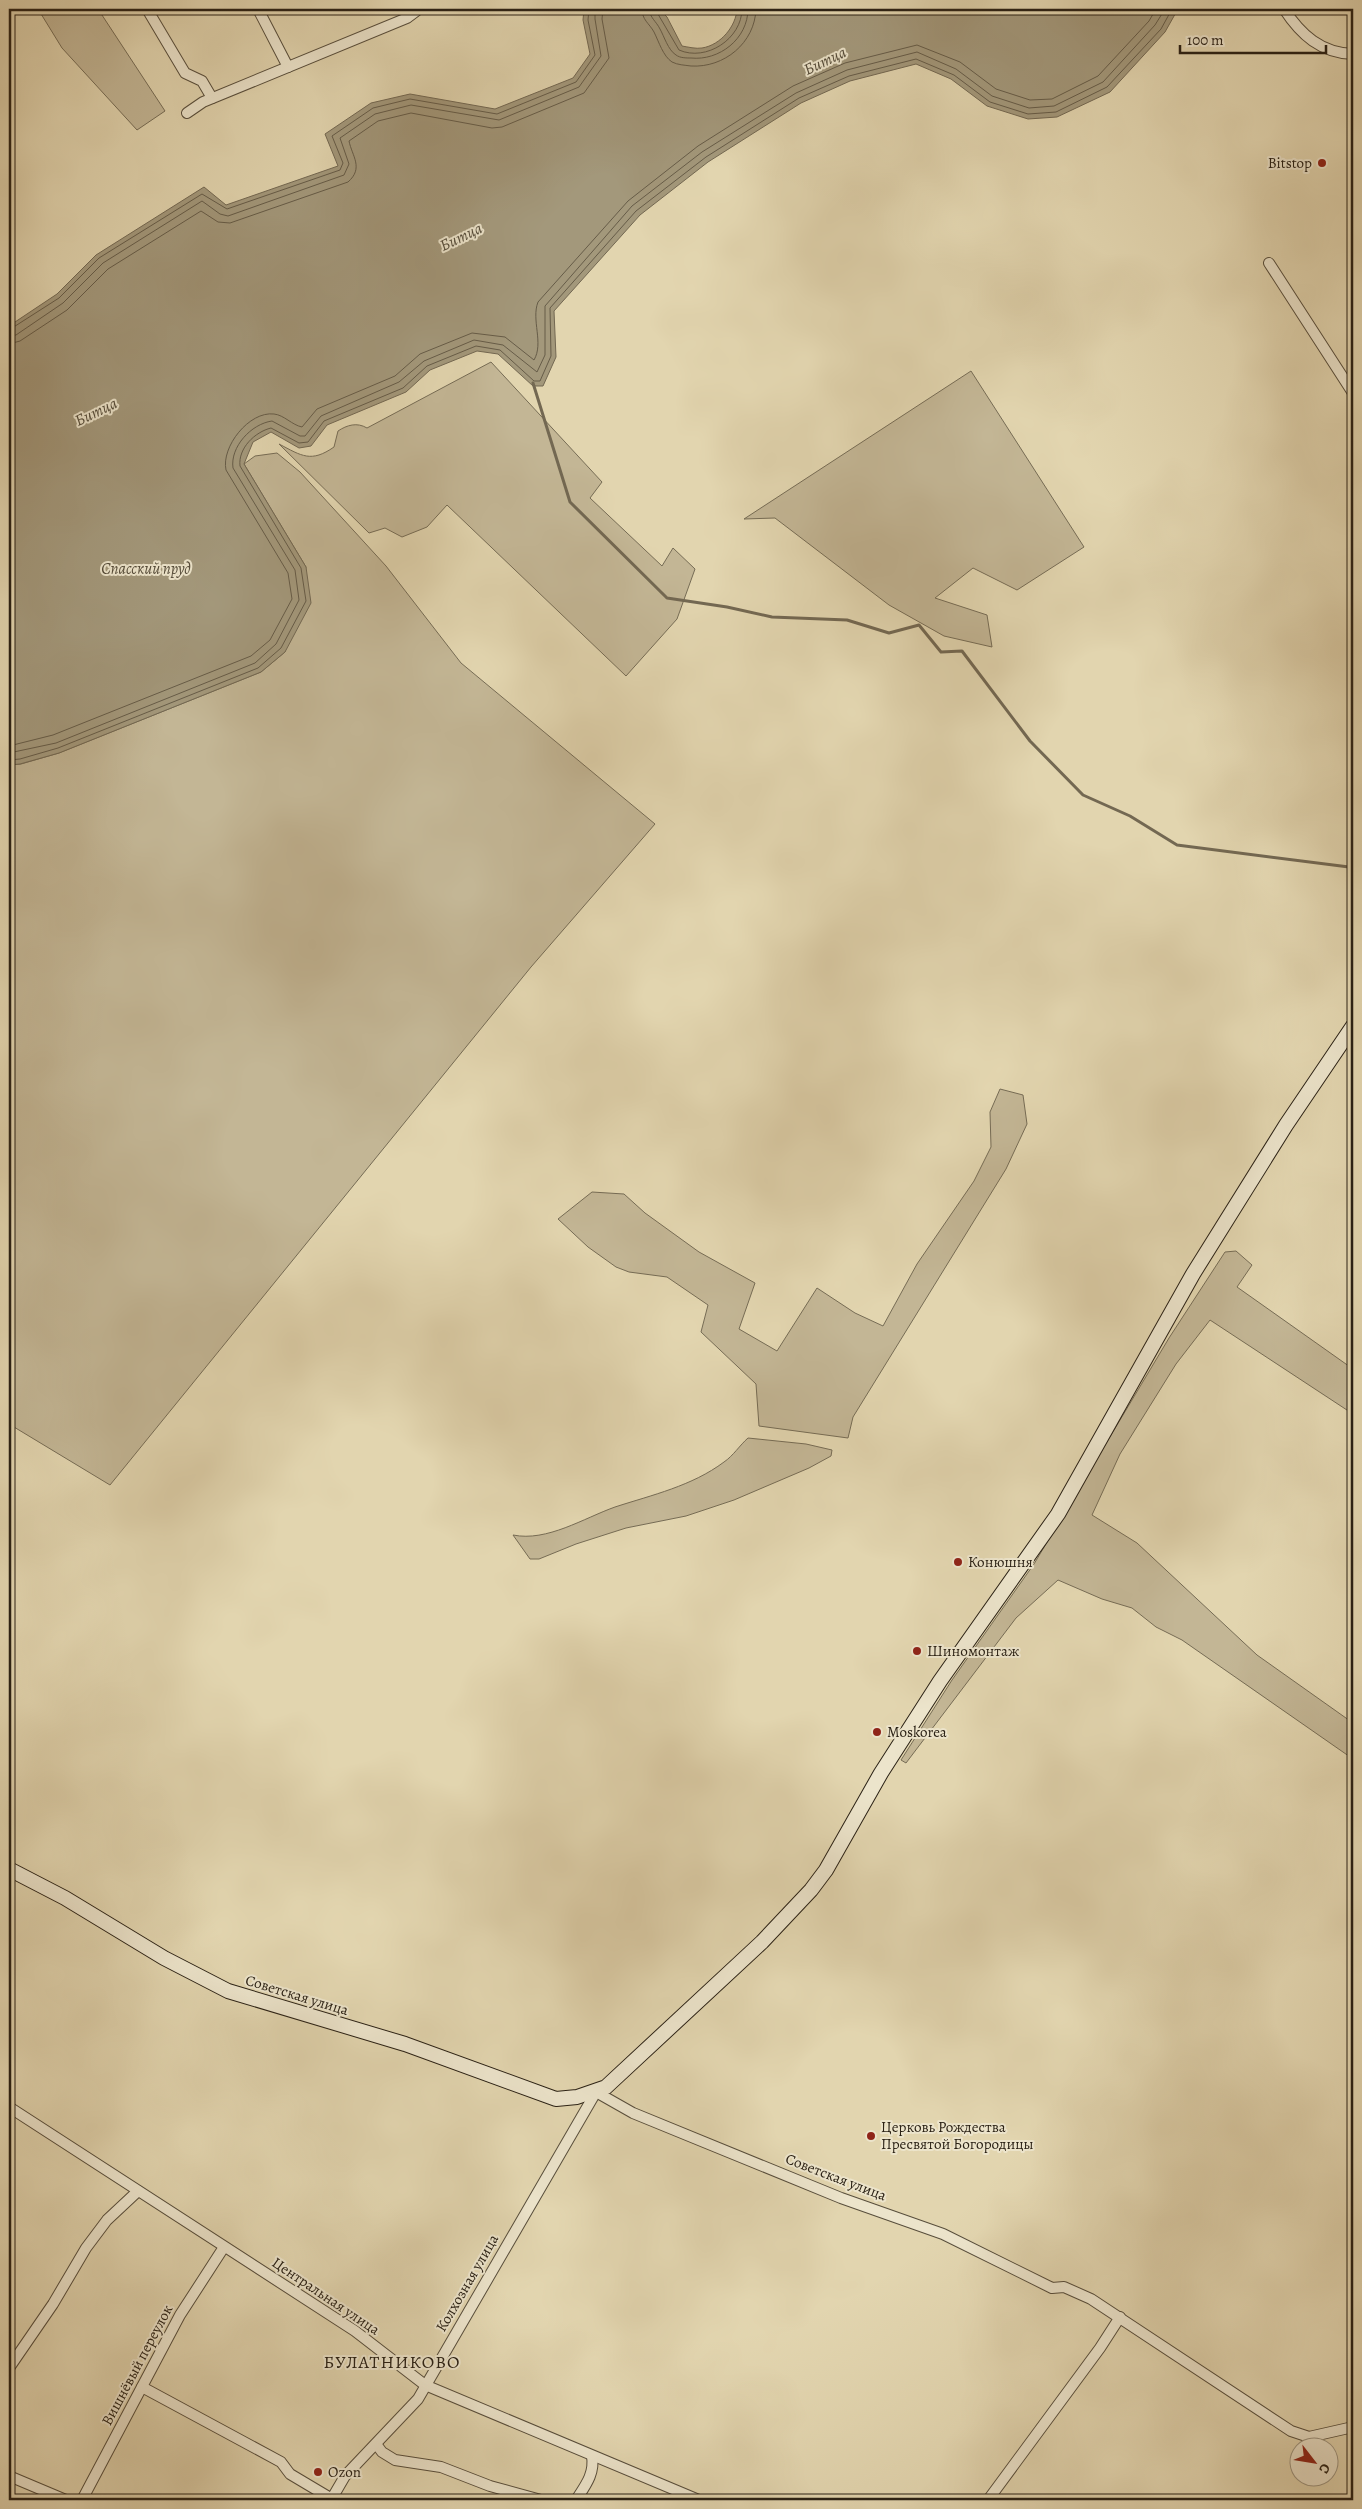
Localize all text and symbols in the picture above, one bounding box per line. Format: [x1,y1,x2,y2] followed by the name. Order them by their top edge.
[1180,22,1326,54] scale bar
[1187,30,1224,50] text: 100 m
[800,41,850,81] water label: Битца
[1268,153,1312,173] place label: Bitstop
[1316,157,1328,169] marker: Bitstop
[436,217,486,257] water label: Битца
[71,392,121,432] water label: Битца
[101,558,191,580] water label: Спасский пруд
[968,1552,1033,1572] place label: Конюшня
[952,1556,964,1568] marker: Конюшня
[927,1641,1019,1661] place label: Шиномонтаж
[911,1645,923,1657] marker: Шиномонтаж
[887,1722,947,1742] place label: Moskorea
[871,1726,883,1738] marker: Moskorea
[243,1970,351,2020] street label: Советская улица
[881,2117,1034,2154] place label: Церковь Рождества Пресвятой Богородицы
[865,2130,877,2142] marker: Церковь Рождества Пресвятой Богородицы
[783,2149,889,2205] street label: Советская улица
[431,2231,503,2335] street label: Колхозная улица
[268,2253,384,2340] street label: Центральная улица
[97,2301,177,2429] street label: Вишнёвый переулок
[324,2350,460,2374] district label: БУЛАТНИКОВО
[1290,2436,1340,2486] north arrow
[1314,2460,1335,2477] text: С
[328,2462,361,2482] place label: Ozon
[312,2466,324,2478] marker: Ozon

